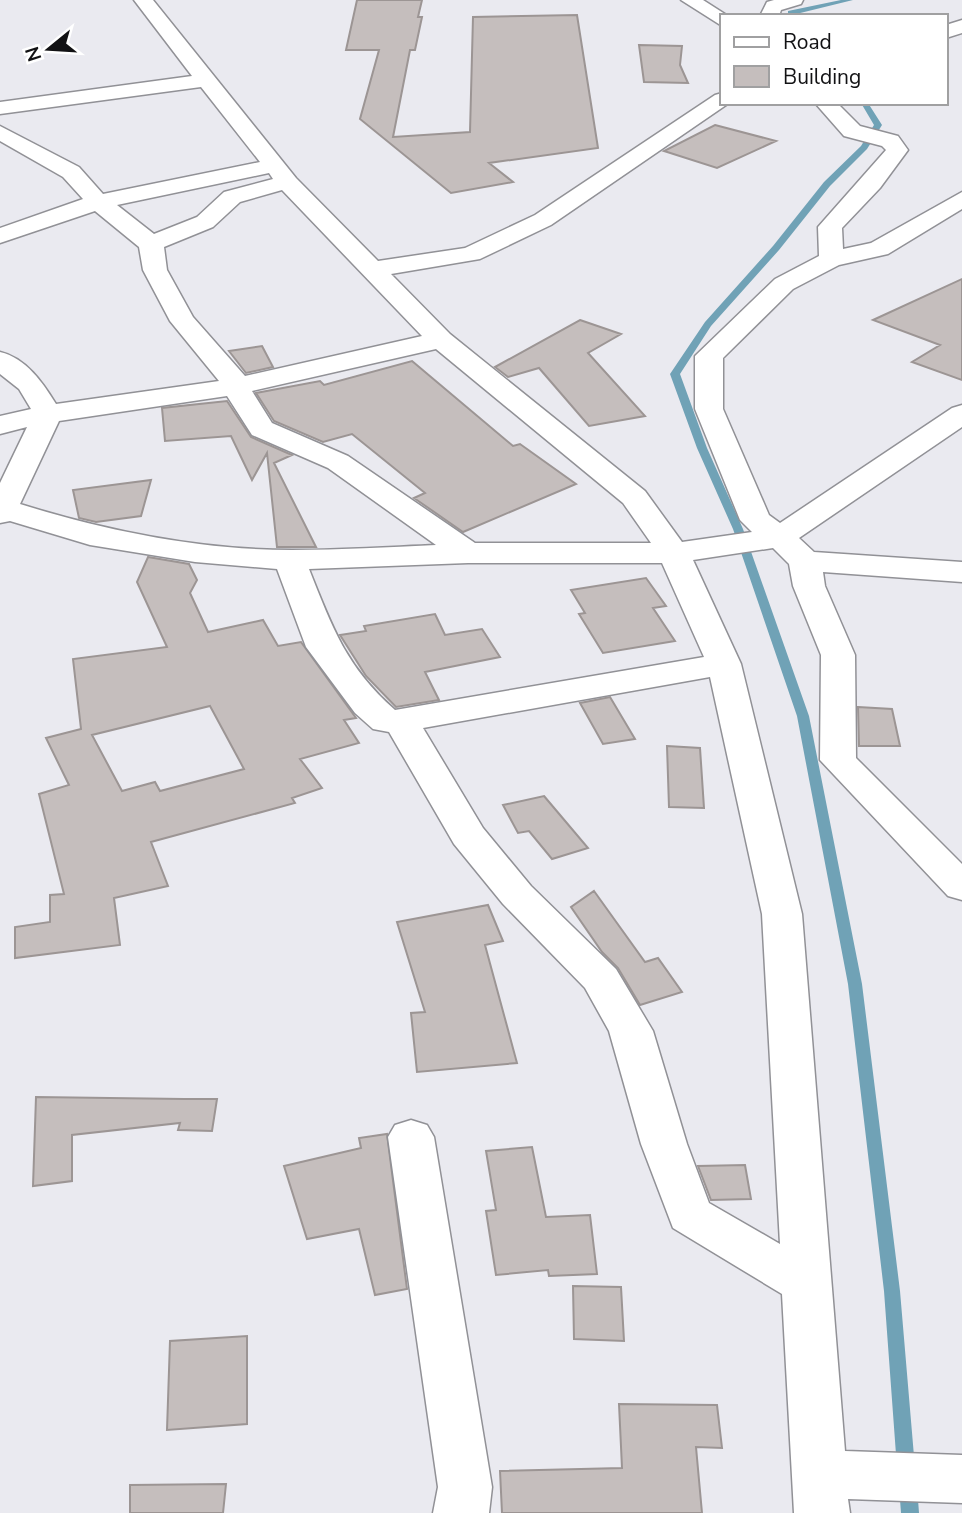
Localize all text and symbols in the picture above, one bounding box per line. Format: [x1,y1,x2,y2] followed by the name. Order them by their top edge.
[14,14,84,84] north arrow
[720,14,948,105] legend
[783,28,832,56] text: Road
[19,43,48,65] text: N
[783,63,861,91] text: Building

